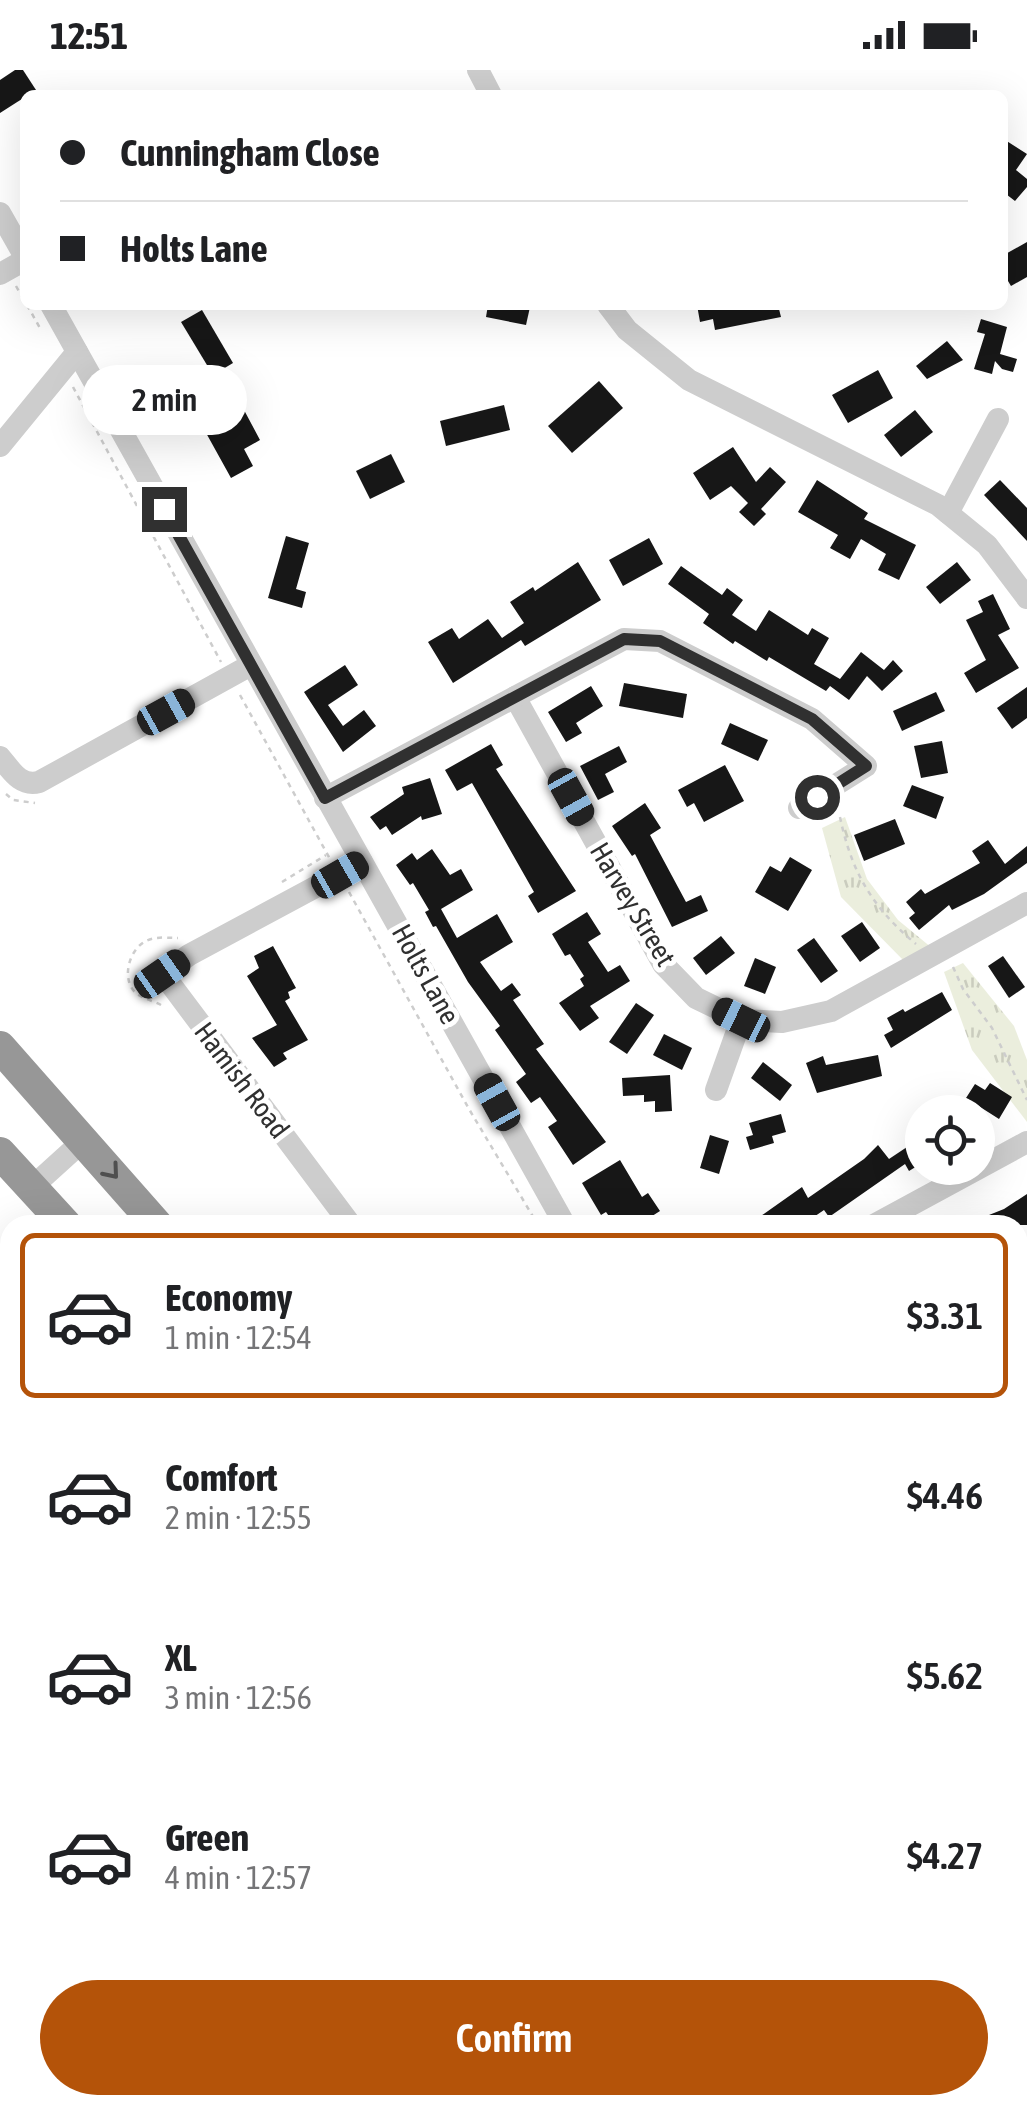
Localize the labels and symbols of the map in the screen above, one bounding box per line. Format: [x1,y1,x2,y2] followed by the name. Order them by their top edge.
[81,364,246,434] callout: 2 min
[142,487,187,532] route end
[132,684,200,740] car
[543,763,599,831] car
[795,775,840,820] route start
[584,837,682,971] street label: Harvey Street
[307,847,373,903] car
[386,919,466,1029] street label: Holts Lane
[129,945,195,1003] car
[707,993,775,1047] car
[188,1016,296,1144] street label: Hamish Road
[469,1068,525,1136] car
[100,1160,118,1179] one-way arrow

